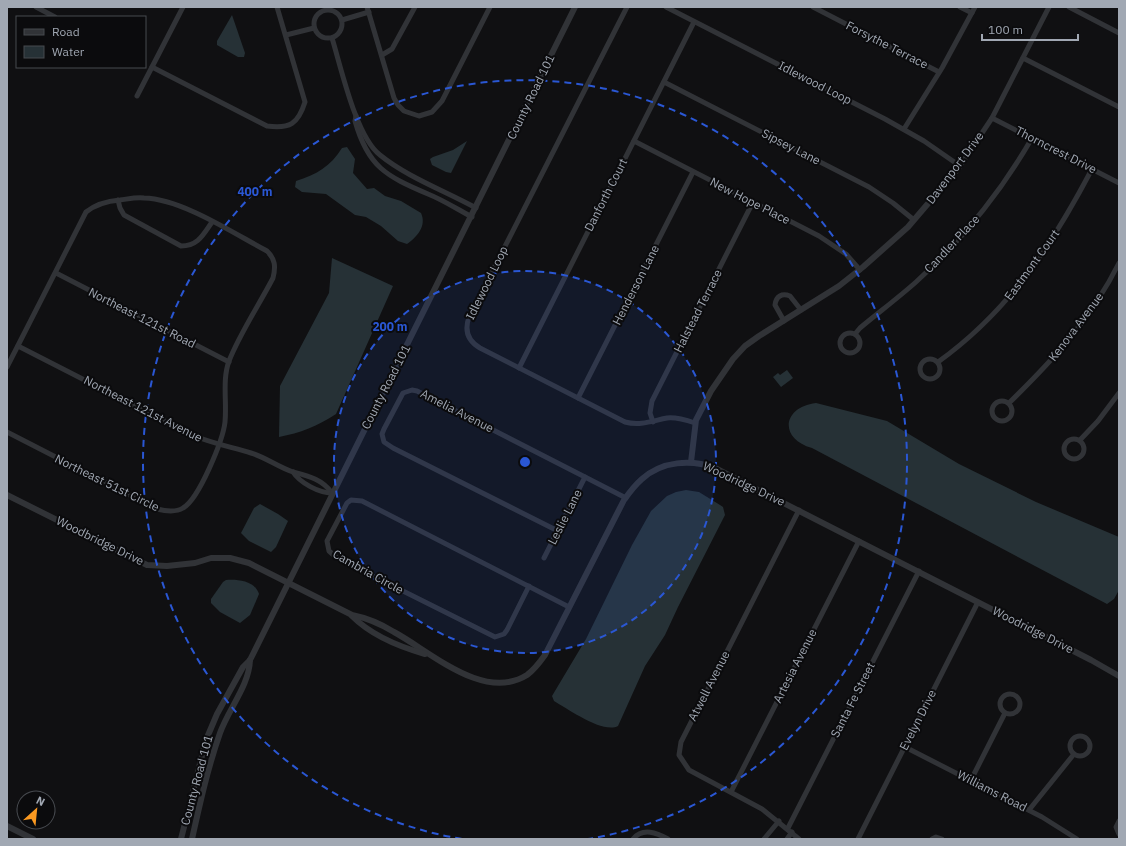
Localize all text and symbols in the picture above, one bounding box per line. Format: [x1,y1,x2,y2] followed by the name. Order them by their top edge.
[16,16,146,68] legend
[982,16,1078,42] scale bar
[844,17,931,72] street label: Forsythe Terrace
[988,22,1023,37] text: 100 m
[52,24,80,39] text: Road
[52,44,85,59] text: Water
[503,52,558,142] street label: County Road 101
[776,58,854,107] street label: Idlewood Loop
[1013,123,1100,177] street label: Thorncrest Drive
[759,125,823,168] street label: Sipsey Lane
[923,128,987,207] street label: Davenport Drive
[581,156,630,234] street label: Danforth Court
[708,174,793,227] street label: New Hope Place
[237,184,273,199] text: 400 m
[921,211,983,276] street label: Candler Place
[1001,226,1062,303] street label: Eastmont Court
[609,242,662,327] street label: Henderson Lane
[462,243,511,322] street label: Idlewood Loop
[670,266,725,355] street label: Halstead Terrace
[86,284,198,351] street label: Northeast 121st Road
[1045,289,1107,364] street label: Kenova Avenue
[372,319,408,334] text: 200 m
[358,342,413,432] street label: County Road 101
[81,372,205,445] street label: Northeast 121st Avenue
[418,386,497,436] street label: Amelia Avenue
[53,451,162,515] street label: Northeast 51st Circle
[518,455,532,469] centre of rings
[701,458,788,509] street label: Woodridge Drive
[544,486,585,547] street label: Leslie Lane
[54,513,147,568] street label: Woodbridge Drive
[330,546,407,597] street label: Cambria Circle
[990,603,1077,657] street label: Woodridge Drive
[769,626,820,705] street label: Artesia Avenue
[684,648,733,723] street label: Atwell Avenue
[827,660,878,740] street label: Santa Fe Street
[896,687,939,753] street label: Evelyn Drive
[177,733,216,827] street label: County Road 101
[955,767,1030,815] street label: Williams Road
[16,790,56,830] north arrow
[34,793,47,809] text: N

